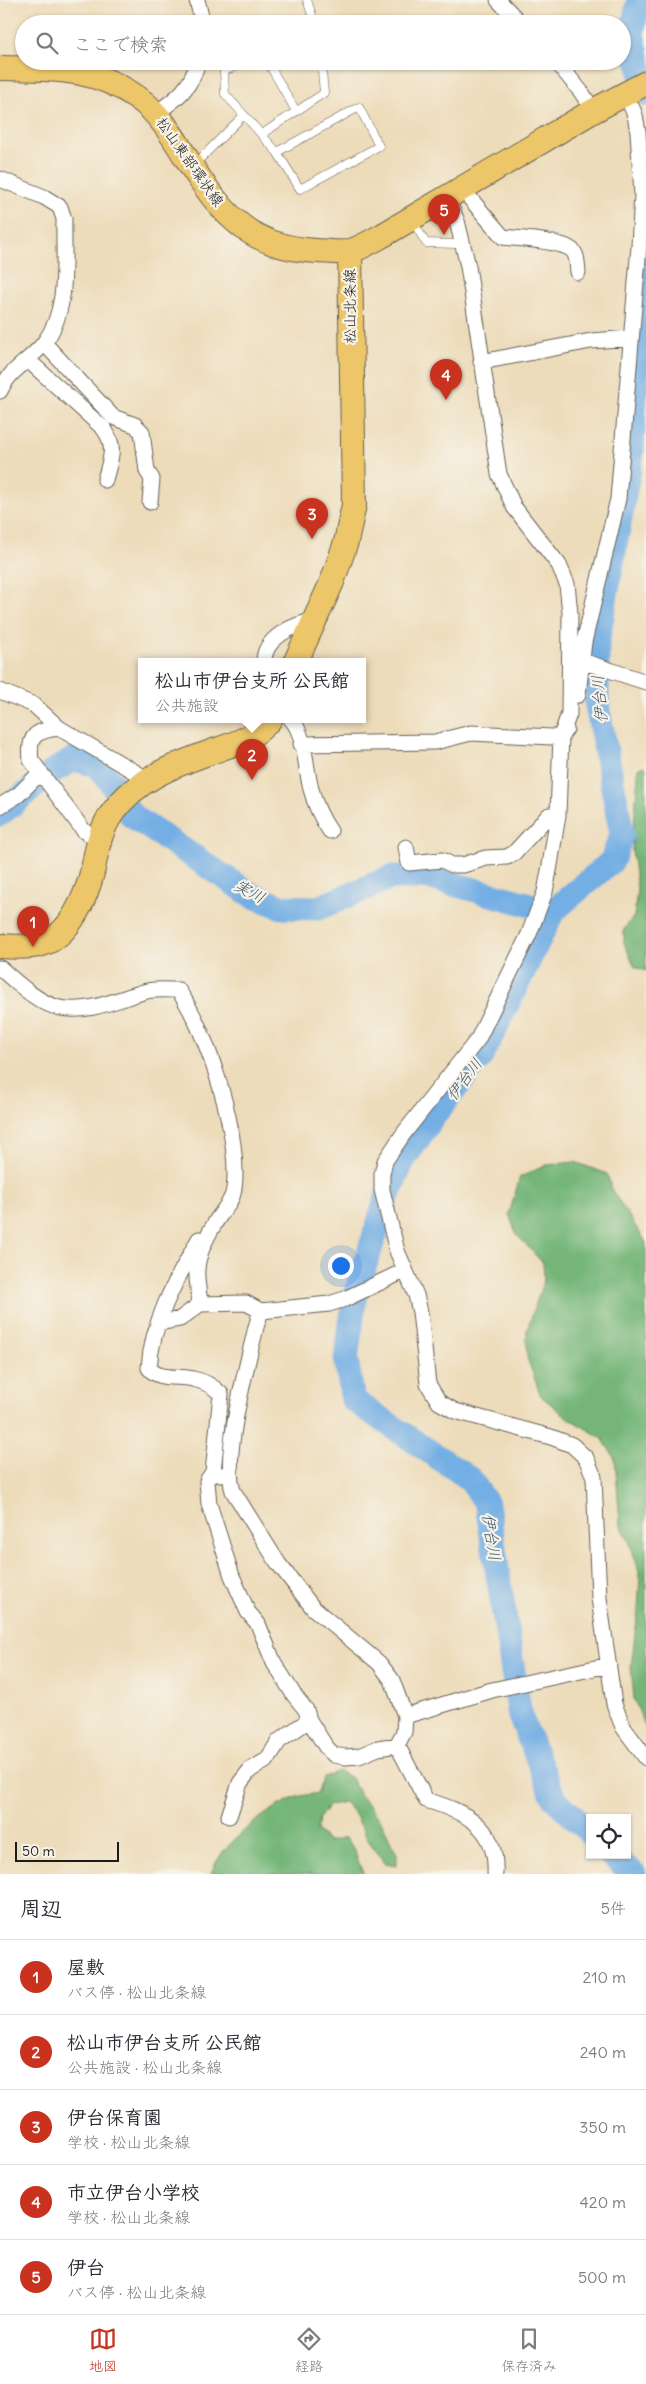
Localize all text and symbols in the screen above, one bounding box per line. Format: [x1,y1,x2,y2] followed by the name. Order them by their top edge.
[15,15,631,70] search box
[33,29,61,57] icon: search
[73,32,168,56] text: ここで検索
[153,113,228,210] street label: 松山東部環状線
[428,194,460,235] pin: 5
[340,268,359,344] street label: 松山北条線
[430,359,462,400] pin: 4
[296,498,328,539] pin: 3
[138,658,366,723] popup
[155,668,349,692] text: 松山市伊台支所 公民館
[587,674,611,724] water label: 伊台川
[155,695,219,715] text: 公共施設
[236,739,268,780] pin: 2
[231,875,269,907] water label: 実川
[17,906,49,947] pin: 1
[442,1054,486,1104] water label: 伊台川
[328,1253,354,1279] your location
[478,1512,506,1562] water label: 伊台川
[586,1814,631,1859] map controls
[586,1814,631,1859] button: locate
[15,1839,119,1862] scale bar
[22,1842,55,1860] text: 50 m
[20,1895,62,1922] text: 周辺
[601,1898,626,1918] text: 5件
[67,1955,105,1979] text: 屋敷
[33,1967,39,1987] text: 1
[583,1967,626,1987] text: 210 m
[67,1982,206,2002] text: バス停 · 松山北条線
[67,2030,262,2054] text: 松山市伊台支所 公民館
[32,2042,40,2062] text: 2
[580,2042,626,2062] text: 240 m
[67,2057,222,2077] text: 公共施設 · 松山北条線
[67,2105,162,2129] text: 伊台保育園
[31,2117,41,2137] text: 3
[579,2117,626,2137] text: 350 m
[67,2132,190,2152] text: 学校 · 松山北条線
[67,2180,200,2204] text: 市立伊台小学校
[31,2192,41,2212] text: 4
[580,2192,626,2212] text: 420 m
[67,2207,190,2227] text: 学校 · 松山北条線
[67,2255,105,2279] text: 伊台
[31,2267,41,2287] text: 5
[578,2267,626,2287] text: 500 m
[67,2282,206,2302] text: バス停 · 松山北条線
[89,2325,117,2375] tab: 地図
[295,2325,323,2375] tab: 経路
[501,2325,557,2375] tab: 保存済み

